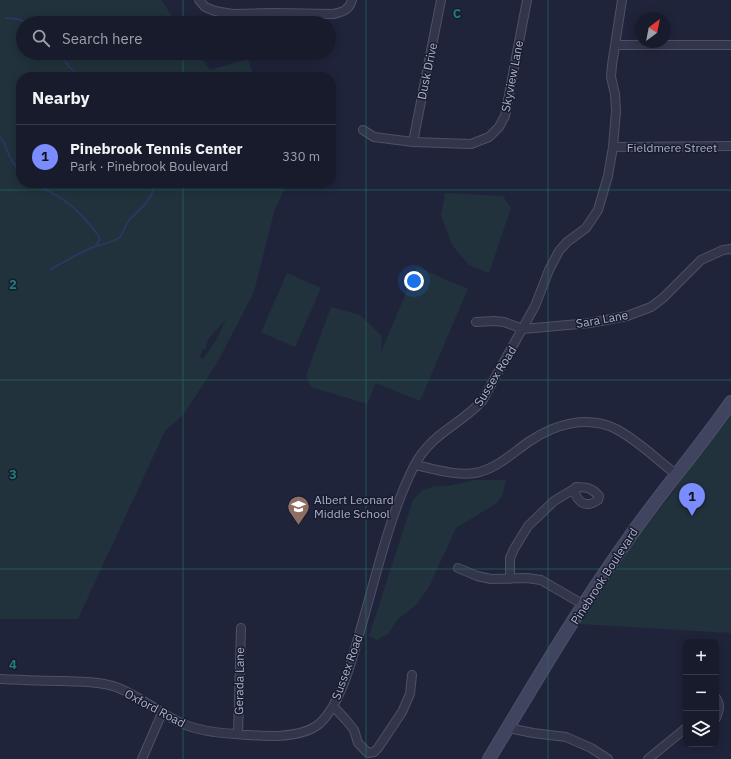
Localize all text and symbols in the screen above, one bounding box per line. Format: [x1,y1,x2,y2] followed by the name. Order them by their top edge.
[453,5,462,22] text: C
[635,12,671,48] north arrow
[16,16,336,60] search box
[30,27,52,49] icon: search
[62,29,142,48] text: Search here
[498,39,526,113] street label: Skyview Lane
[414,41,440,101] street label: Dusk Drive
[32,87,90,109] text: Nearby
[70,139,243,158] text: Pinebrook Tennis Center
[627,140,717,155] street label: Fieldmere Street
[41,148,49,165] text: 1
[282,148,320,165] text: 330 m
[70,158,228,175] text: Park · Pinebrook Boulevard
[404,271,424,291] your location
[9,276,17,293] text: 2
[575,307,630,331] street label: Sara Lane
[471,343,519,409] street label: Sussex Road
[9,466,17,483] text: 3
[679,483,705,516] pin: 1
[314,492,394,521] place label: Albert Leonard Middle School
[285,493,311,526] school or university icon: Albert Leonard Middle School
[567,525,641,627] street label: Pinebrook Boulevard
[328,632,366,702] street label: Sussex Road
[683,639,719,747] map controls
[683,639,719,675] button: +
[231,647,247,715] street label: Gerada Lane
[9,656,17,673] text: 4
[683,675,719,711] button: −
[122,686,188,730] street label: Oxford Road
[683,711,719,747] button: layers

